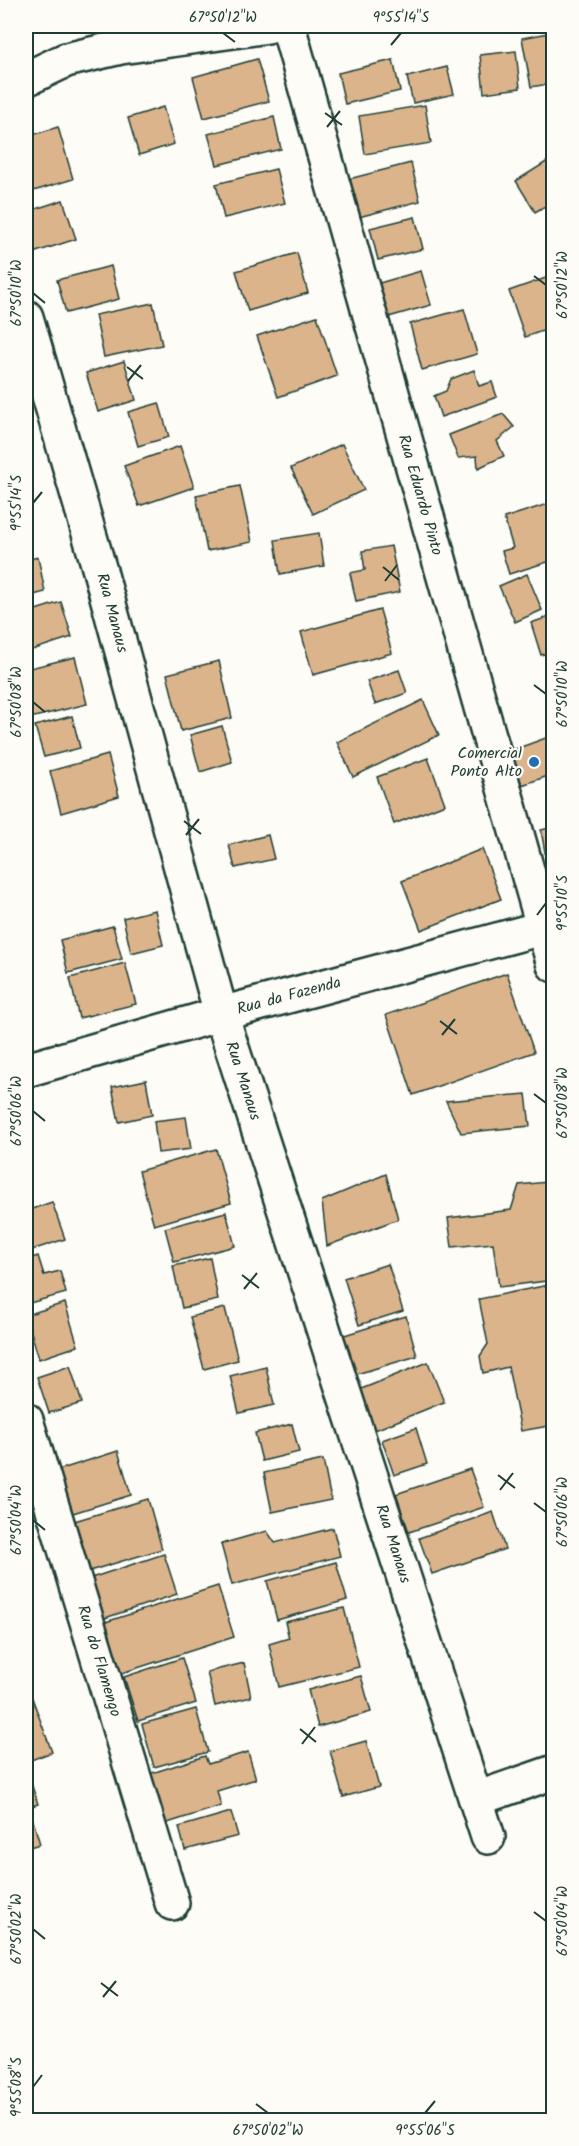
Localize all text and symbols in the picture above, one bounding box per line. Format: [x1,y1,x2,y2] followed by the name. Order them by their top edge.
[189,6,257,30] text: 67°50'12"W
[373,6,429,30] text: 9°55'14"S
[551,251,575,319] text: 67°50'12"W
[5,259,29,326] text: 67°50'10"W
[391,432,449,558] street label: Rua Eduardo Pinto
[5,475,29,531] text: 9°55'14"S
[89,570,135,656] street label: Rua Manaus
[551,660,575,727] text: 67°50'10"W
[5,666,29,738] text: 67°50'08"W
[451,741,522,784] place label: Comercial Ponto Alto
[527,755,541,769] marker: Comercial Ponto Alto
[551,875,575,931] text: 9°55'10"S
[234,970,344,1022] street label: Rua da Fazenda
[218,1038,268,1124] street label: Rua Manaus
[551,1067,575,1139] text: 67°50'08"W
[5,1075,29,1146] text: 67°50'06"W
[551,1476,575,1547] text: 67°50'06"W
[5,1484,29,1555] text: 67°50'04"W
[368,1501,418,1587] street label: Rua Manaus
[70,1602,128,1720] street label: Rua do Flamengo
[551,1885,575,1956] text: 67°50'04"W
[5,1893,29,1964] text: 67°50'02"W
[5,2057,29,2117] text: 9°55'08"S
[233,2119,304,2143] text: 67°50'02"W
[395,2119,455,2143] text: 9°55'06"S

